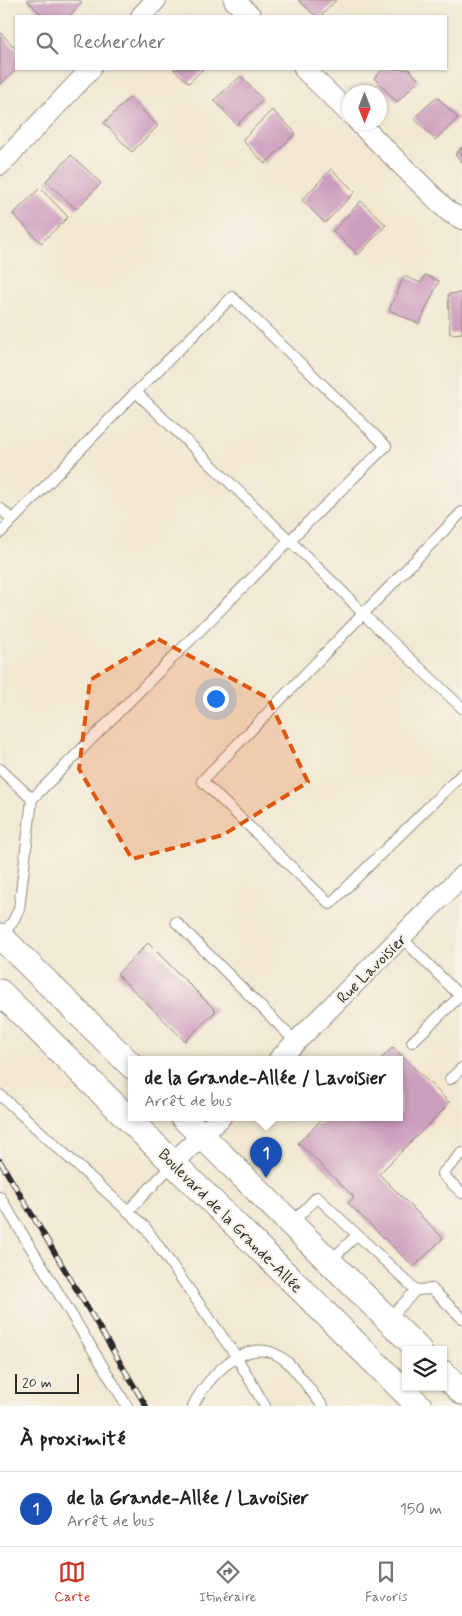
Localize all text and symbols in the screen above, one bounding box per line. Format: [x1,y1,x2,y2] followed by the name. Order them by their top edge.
[15,15,447,70] search box
[33,29,61,57] icon: search
[73,30,165,55] text: Rechercher
[342,85,387,130] north arrow
[203,686,229,712] your location
[333,929,412,1008] street label: Rue Lavoisier
[128,1056,403,1121] popup
[145,1066,386,1091] text: de la Grande-Allée / Lavoisier
[145,1091,232,1112] text: Arrêt de bus
[250,1137,282,1178] pin: 1
[153,1144,307,1298] street label: Boulevard de la Grande-Allée
[402,1346,447,1391] map controls
[402,1346,447,1391] button: layers
[15,1371,79,1394] scale bar
[22,1374,52,1392] text: 20 m
[20,1425,126,1453] text: À proximité
[67,1486,309,1511] text: de la Grande-Allée / Lavoisier
[32,1499,40,1520] text: 1
[400,1499,442,1520] text: 150 m
[67,1511,154,1532] text: Arrêt de bus
[54,1558,90,1606] tab: Carte
[199,1558,256,1606] tab: Itinéraire
[365,1558,408,1606] tab: Favoris

